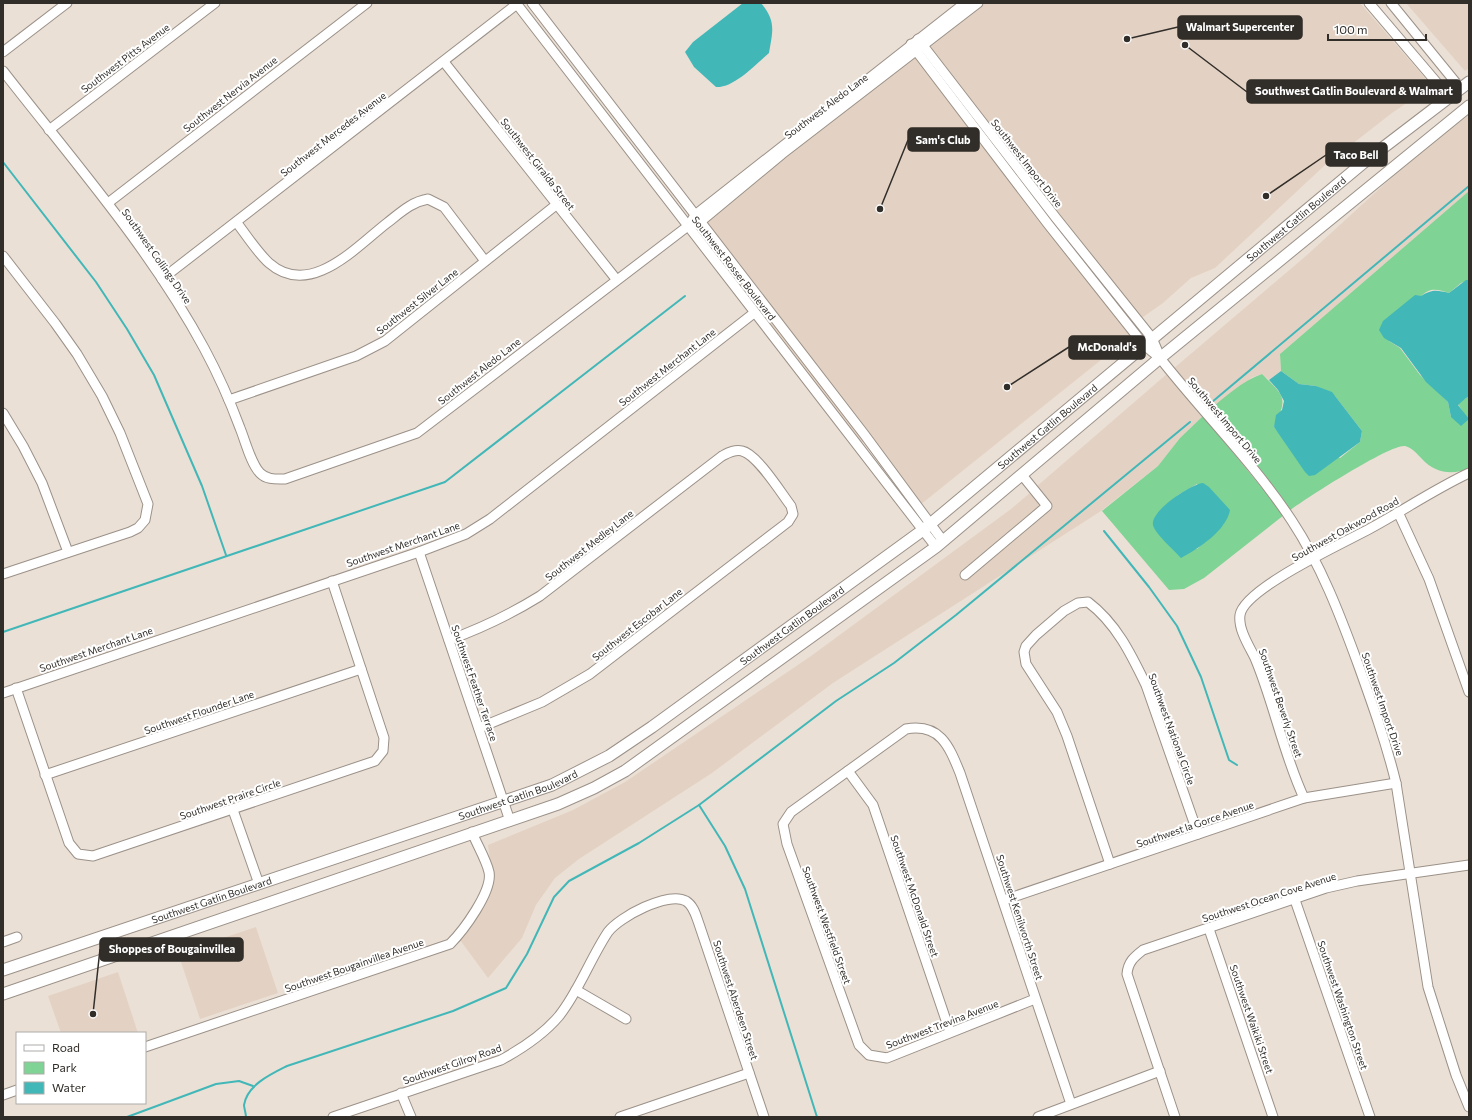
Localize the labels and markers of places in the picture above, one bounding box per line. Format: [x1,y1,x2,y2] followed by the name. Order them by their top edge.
[1178,16,1302,39] callout: Walmart Supercenter
[1247,80,1461,103] callout: Southwest Gatlin Boulevard & Walmart
[908,128,979,151] callout: Sam's Club
[1326,143,1387,166] callout: Taco Bell
[1069,336,1145,359] callout: McDonald's
[100,938,243,961] callout: Shoppes of Bougainvillea

